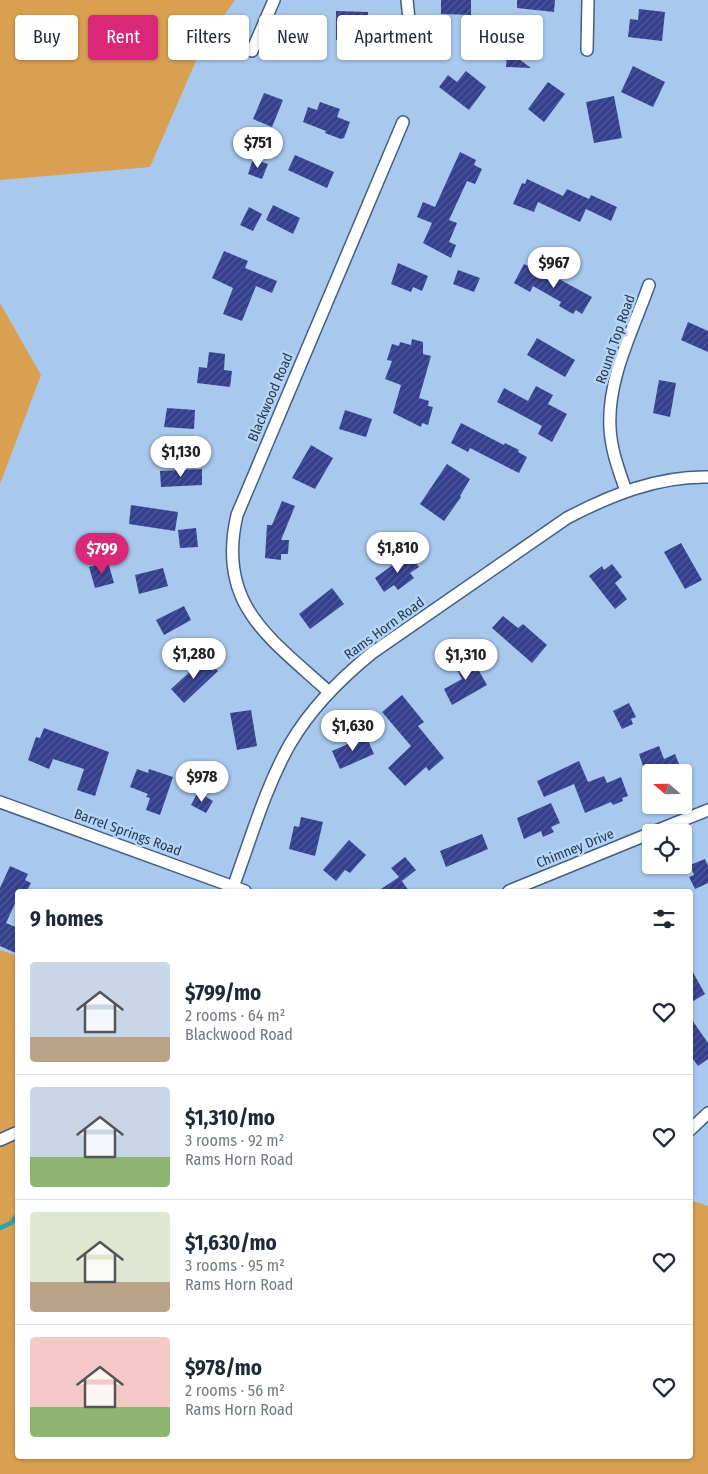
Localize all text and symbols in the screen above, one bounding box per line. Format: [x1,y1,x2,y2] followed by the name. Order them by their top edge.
[15,15,78,60] chip: Buy
[88,15,158,60] chip: Rent
[168,15,249,60] chip: Filters
[259,15,327,60] chip: New
[337,15,451,60] chip: Apartment
[461,15,543,60] chip: House
[228,126,288,169] pin: $751
[244,133,272,152] text: $751
[524,246,584,289] pin: $967
[539,253,569,272] text: $967
[592,292,639,386] street label: Round Top Road
[244,350,297,444] street label: Blackwood Road
[140,436,222,478] pin: $1,130
[161,442,201,461] text: $1,130
[72,532,132,575] pin: $799
[357,532,439,574] pin: $1,810
[377,538,419,557] text: $1,810
[87,539,117,558] text: $799
[341,594,428,663] street label: Rams Horn Road
[153,638,235,680] pin: $1,280
[425,638,507,681] pin: $1,310
[173,644,215,663] text: $1,280
[446,645,486,664] text: $1,310
[312,710,394,752] pin: $1,630
[332,716,374,735] text: $1,630
[172,760,232,803] pin: $978
[642,764,692,814] north arrow
[642,764,692,874] map controls
[187,767,217,786] text: $978
[72,805,184,860] street label: Barrel Springs Road
[642,824,692,874] button: locate
[534,825,616,872] street label: Chimney Drive
[650,905,678,933] icon: filters
[30,906,103,932] text: 9 homes
[185,980,261,1006] text: $799/mo
[70,982,130,1042] icon: home
[650,998,678,1026] icon: heart
[185,1006,285,1025] text: 2 rooms · 64 m²
[185,1025,293,1044] text: Blackwood Road
[185,1105,275,1131] text: $1,310/mo
[70,1107,130,1167] icon: home
[650,1123,678,1151] icon: heart
[185,1131,284,1150] text: 3 rooms · 92 m²
[185,1150,293,1169] text: Rams Horn Road
[185,1230,277,1256] text: $1,630/mo
[70,1232,130,1292] icon: home
[650,1248,678,1276] icon: heart
[185,1256,285,1275] text: 3 rooms · 95 m²
[185,1275,293,1294] text: Rams Horn Road
[185,1355,262,1381] text: $978/mo
[70,1357,130,1417] icon: home
[650,1373,678,1401] icon: heart
[185,1381,285,1400] text: 2 rooms · 56 m²
[185,1400,293,1419] text: Rams Horn Road

